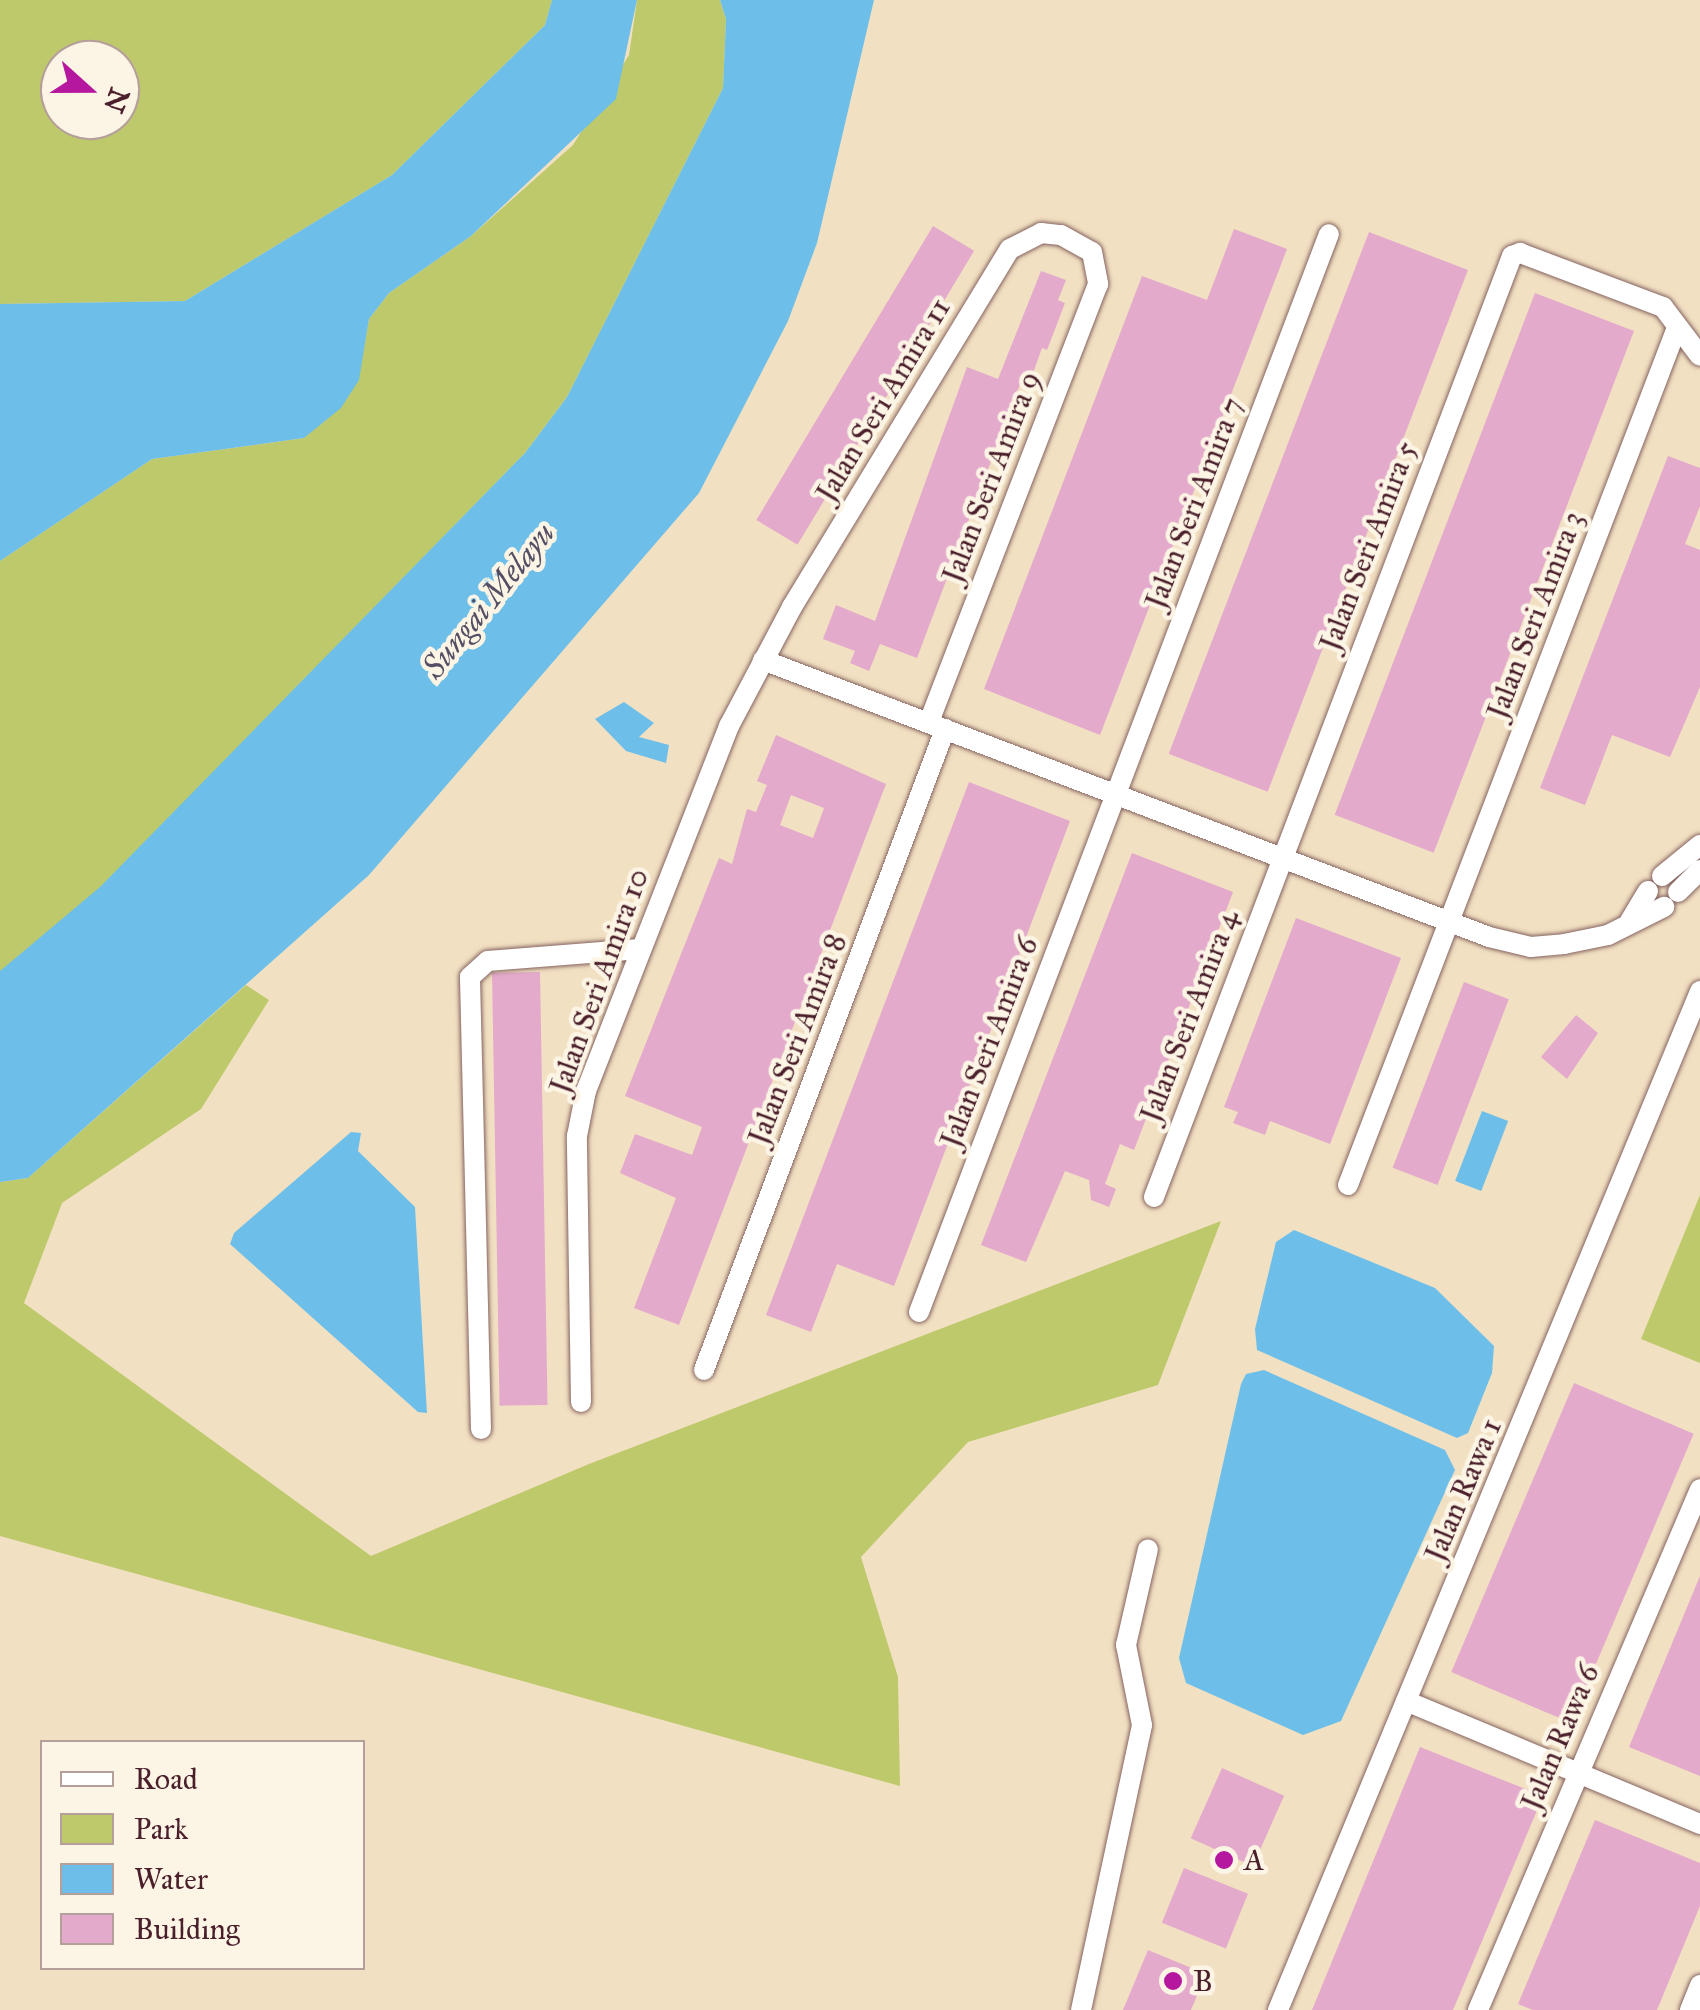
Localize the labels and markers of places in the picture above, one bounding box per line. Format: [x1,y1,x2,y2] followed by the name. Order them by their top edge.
[1244,1842,1264,1878] place label: A
[1213,1849,1235,1871] marker: A
[1193,1963,1213,1999] place label: B
[1162,1970,1184,1992] marker: B

